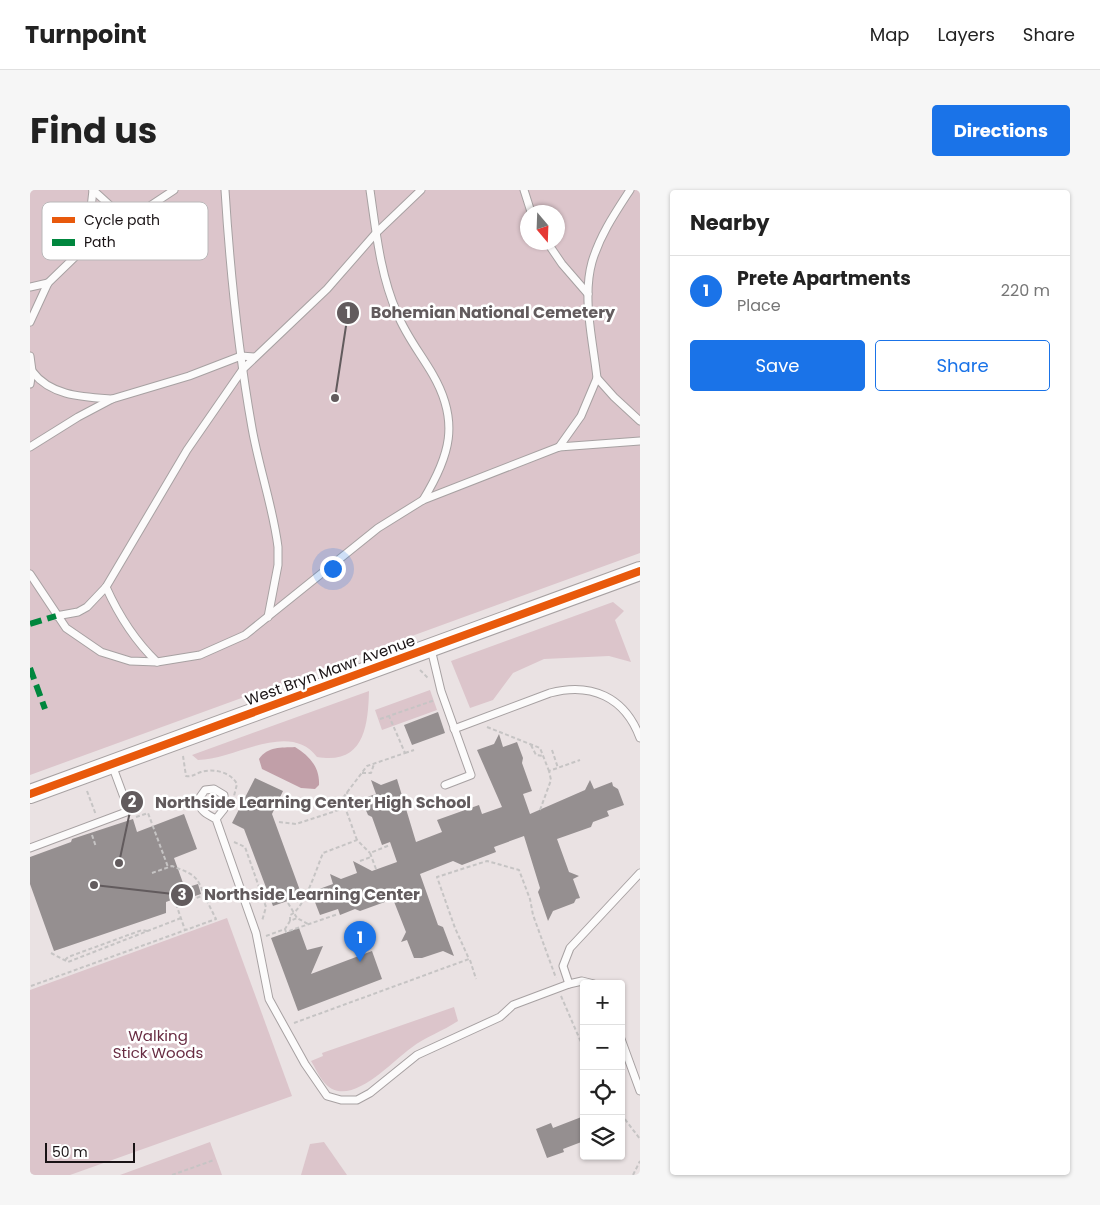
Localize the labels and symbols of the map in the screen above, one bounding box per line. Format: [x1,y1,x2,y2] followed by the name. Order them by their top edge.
[42,202,208,260] legend
[520,205,565,250] north arrow
[84,210,160,230] text: Cycle path
[84,232,116,252] text: Path
[336,297,625,328] callout: Bohemian National Cemetery
[371,301,616,324] text: Bohemian National Cemetery
[345,302,351,323] text: 1
[320,556,346,582] your location
[242,629,418,711] street label: West Bryn Mawr Avenue
[120,787,481,818] callout: Northside Learning Center High School
[128,791,137,812] text: 2
[155,791,471,814] text: Northside Learning Center High School
[169,879,430,910] callout: Northside Learning Center
[204,883,420,906] text: Northside Learning Center
[177,884,187,905] text: 3
[344,921,376,962] pin: 1
[113,1025,203,1063] park label: Walking Stick Woods
[45,1140,135,1163] scale bar

